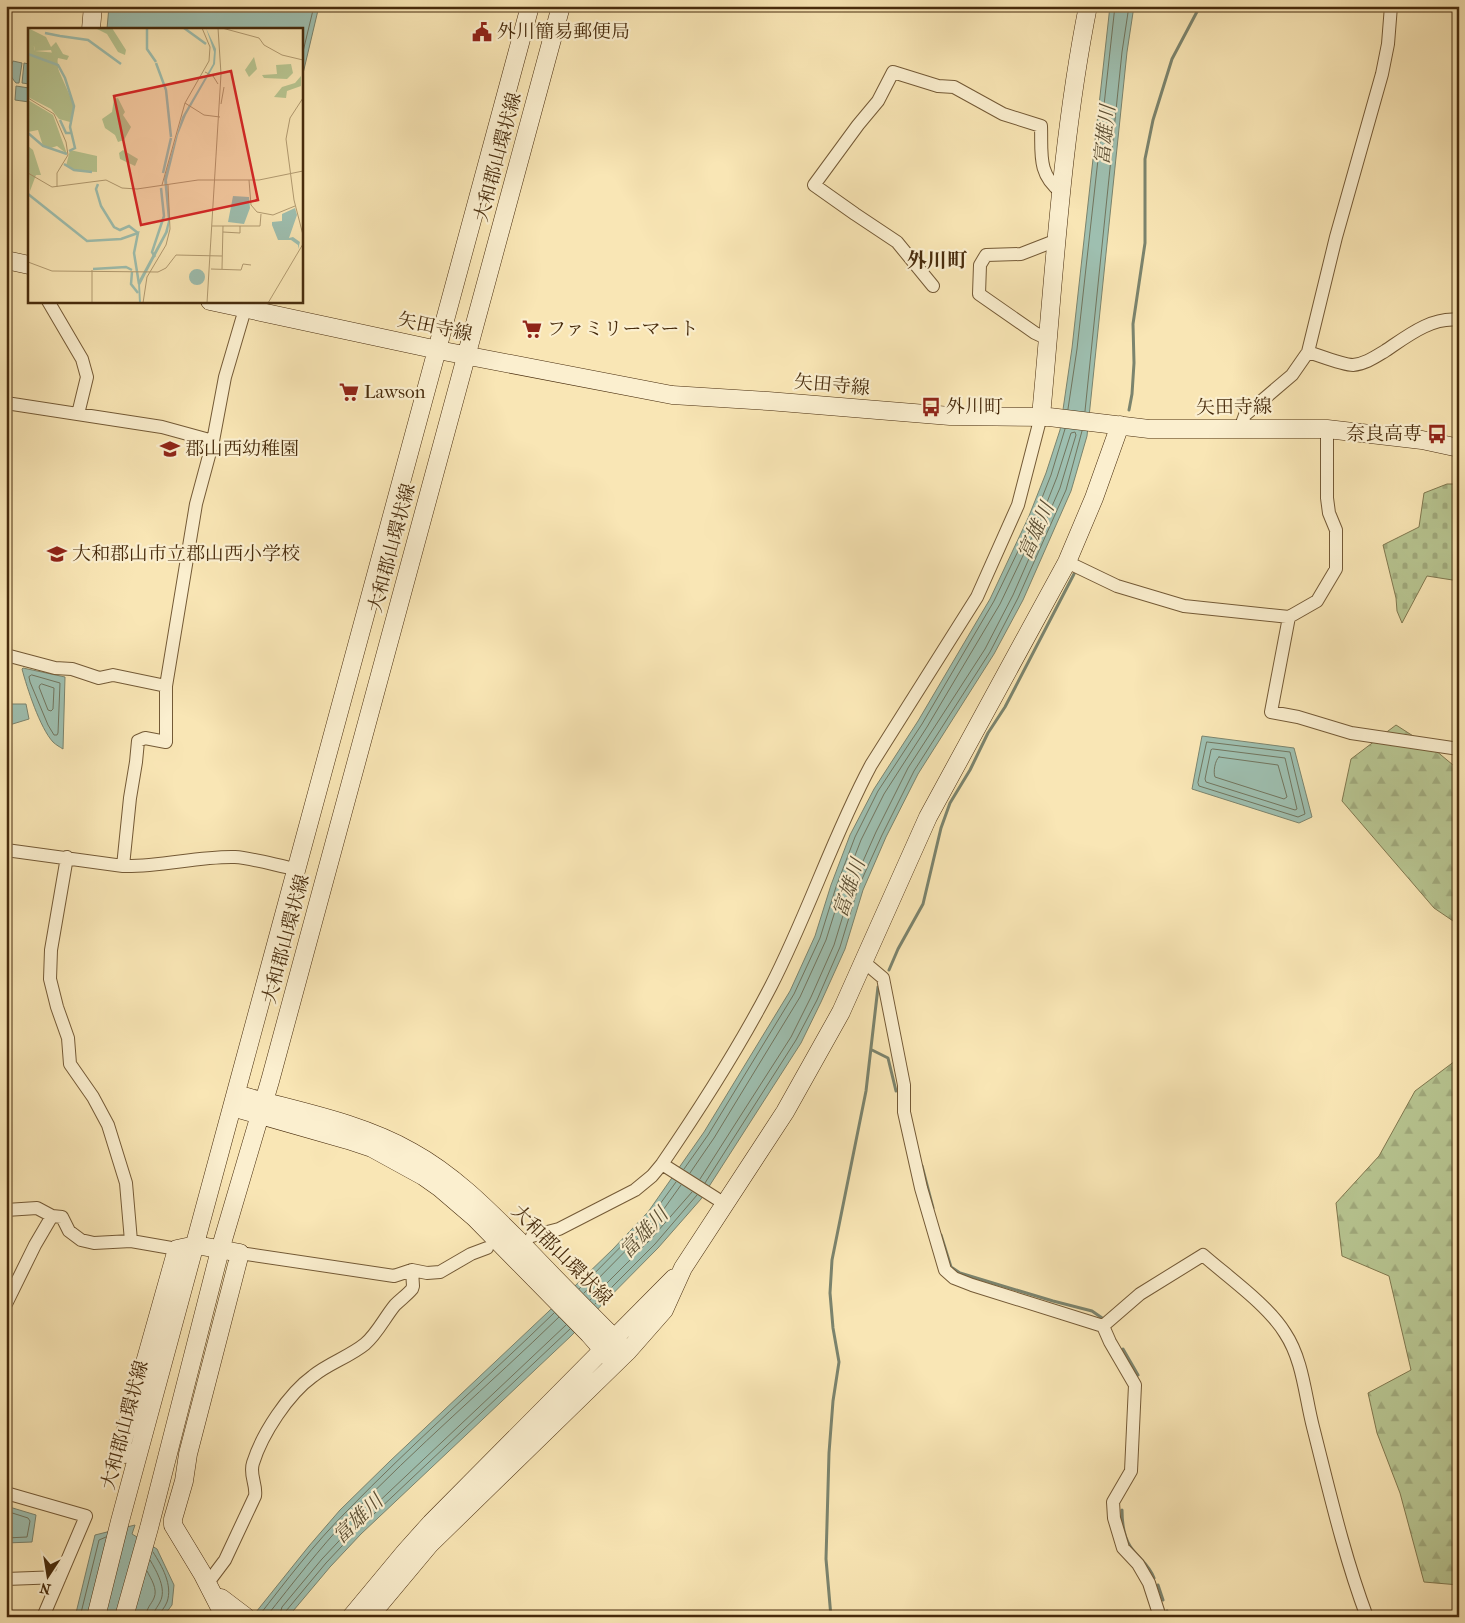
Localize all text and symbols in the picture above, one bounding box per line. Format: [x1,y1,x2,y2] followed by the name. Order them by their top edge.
[471,21,493,43] public building icon: 外川簡易郵便局
[497,21,630,43] place label: 外川簡易郵便局
[28,28,302,302] inset map
[470,90,526,224] street label: 大和郡山環状線
[1090,102,1120,166] water label: 富雄川
[907,249,968,272] district label: 外川町
[396,308,474,346] street label: 矢田寺線
[521,318,543,340] supermarket icon: ファミリーマート
[547,318,699,340] place label: ファミリーマート
[793,371,871,399] street label: 矢田寺線
[338,381,360,403] supermarket icon: Lawson
[364,381,426,403] place label: Lawson
[1196,395,1272,419] street label: 矢田寺線
[920,396,942,418] bus stop icon: 外川町
[946,396,1003,418] place label: 外川町
[1346,423,1422,445] place label: 奈良高専
[1426,423,1448,445] bus stop icon: 奈良高専
[159,438,181,460] school or university icon: 郡山西幼稚園
[185,438,299,460] place label: 郡山西幼稚園
[364,481,420,615] street label: 大和郡山環状線
[1013,497,1060,563] water label: 富雄川
[46,543,68,565] school or university icon: 大和郡山市立郡山西小学校
[72,543,300,565] place label: 大和郡山市立郡山西小学校
[828,854,870,920] water label: 富雄川
[258,872,314,1006] street label: 大和郡山環状線
[507,1200,617,1310] street label: 大和郡山環状線
[615,1202,674,1263] water label: 富雄川
[97,1358,153,1492] street label: 大和郡山環状線
[328,1488,389,1548] water label: 富雄川
[22,1550,72,1600] north arrow
[38,1579,52,1598] text: N

